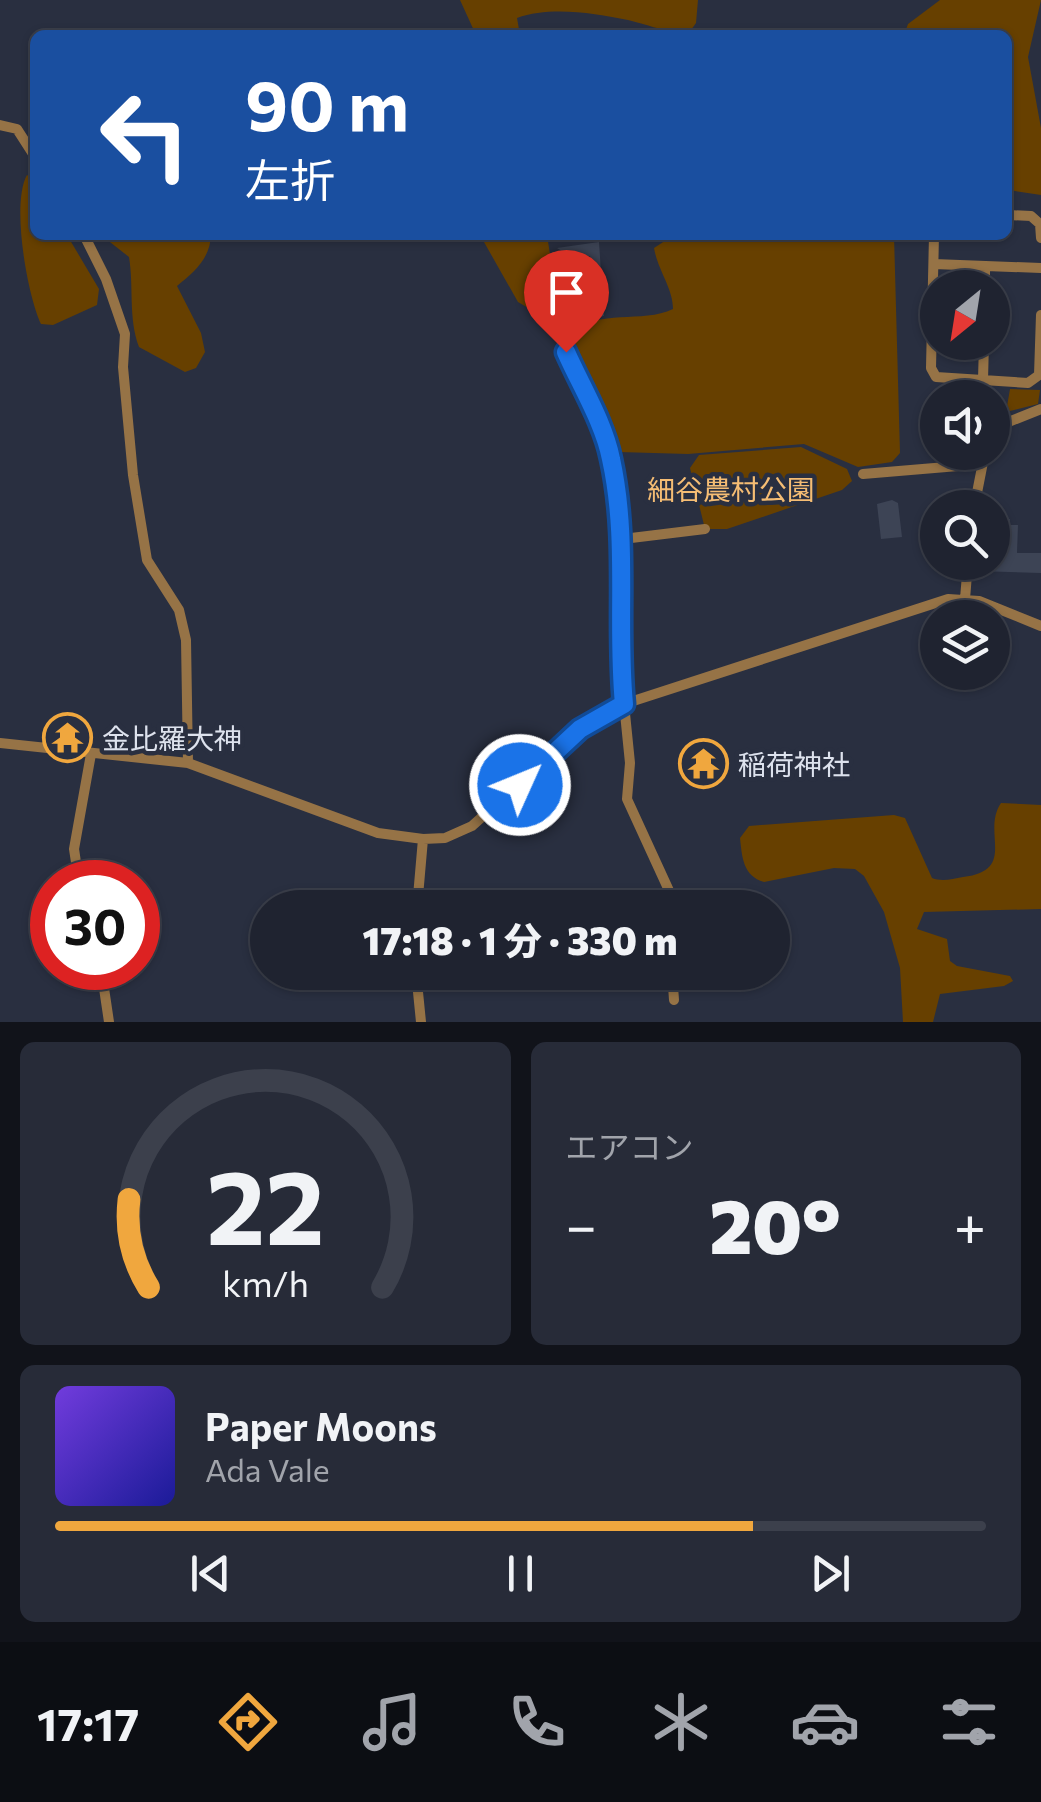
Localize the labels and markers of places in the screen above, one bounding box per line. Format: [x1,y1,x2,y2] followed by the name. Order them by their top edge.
[524,250,609,353] pin
[41,712,93,764] temple icon: 金比羅大神
[102,721,242,755] place label: 金比羅大神
[677,738,729,790] temple icon: 稲荷神社
[738,747,850,781] place label: 稲荷神社

